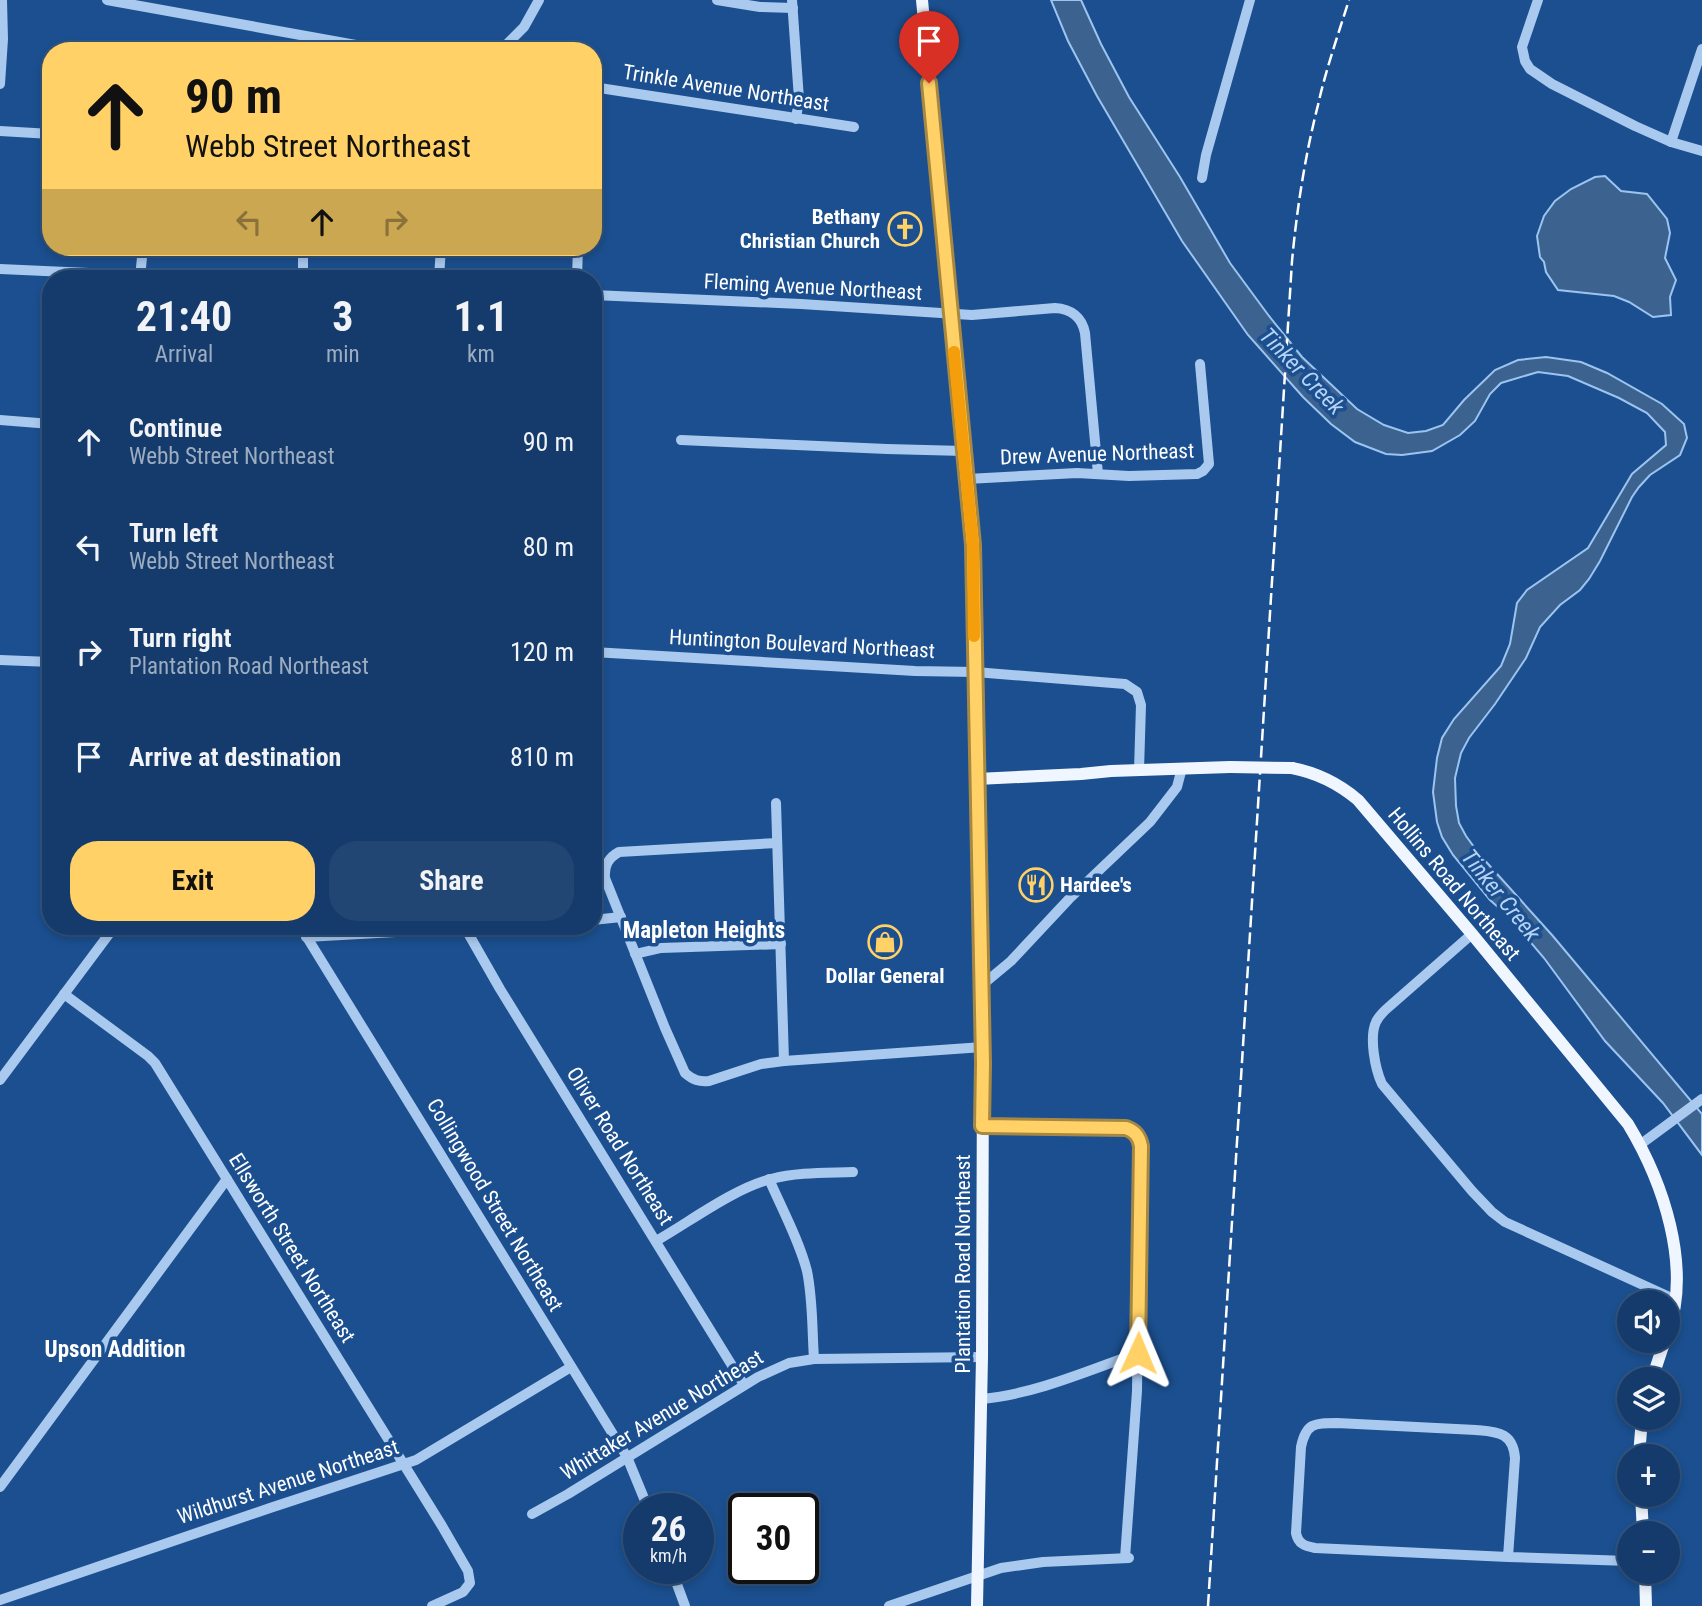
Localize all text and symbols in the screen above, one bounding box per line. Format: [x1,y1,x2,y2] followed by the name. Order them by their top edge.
[899,11,959,83] pin
[910,22,948,60] icon: arrive
[621,60,831,116] street label: Trinkle Avenue Northeast
[185,68,282,125] text: 90 m
[70,70,161,161] icon: ahead
[185,127,471,165] text: Webb Street Northeast
[230,203,268,241] icon: left
[303,203,341,241] icon: ahead
[376,203,414,241] icon: right
[740,205,881,253] place label: Bethany Christian Church
[886,210,924,248] church icon: Bethany Christian Church
[703,269,923,305] street label: Fleming Avenue Northeast
[136,292,232,341] text: 21:40
[332,292,353,341] text: 3
[454,292,508,341] text: 1.1
[1254,322,1350,421] water label: Tinker Creek
[155,341,213,368] text: Arrival
[326,341,360,368] text: min
[467,341,495,368] text: km
[129,413,222,443] text: Continue
[70,423,108,461] icon: ahead
[523,427,574,457] text: 90 m
[999,439,1195,469] street label: Drew Avenue Northeast
[129,443,334,470] text: Webb Street Northeast
[129,518,218,548] text: Turn left
[70,528,108,566] icon: left
[523,532,574,562] text: 80 m
[129,548,334,575] text: Webb Street Northeast
[129,623,231,653] text: Turn right
[669,625,935,663] street label: Huntington Boulevard Northeast
[70,633,108,671] icon: right
[510,637,574,667] text: 120 m
[129,653,369,680] text: Plantation Road Northeast
[70,738,108,776] icon: arrive
[129,742,341,772] text: Arrive at destination
[510,742,574,772] text: 810 m
[1383,803,1525,965] street label: Hollins Road Northeast
[70,841,315,921] button: Exit
[329,841,574,921] button: Share
[1455,844,1546,947] water label: Tinker Creek
[1017,866,1055,904] restaurant icon: Hardee's
[1060,873,1132,897] place label: Hardee's
[623,917,785,944] district label: Mapleton Heights
[866,923,904,961] shop icon: Dollar General
[825,964,945,988] place label: Dollar General
[562,1063,678,1229] street label: Oliver Road Northeast
[422,1094,568,1316] street label: Collingwood Street Northeast
[224,1149,360,1347] street label: Ellsworth Street Northeast
[951,1154,975,1374] street label: Plantation Road Northeast
[1617,1290,1680,1584] map controls
[1617,1290,1680,1353] button: sound
[1101,1316,1175,1390] position arrow
[45,1336,185,1363] district label: Upson Addition
[557,1345,767,1485] street label: Whittaker Avenue Northeast
[1617,1367,1680,1430] button: layers
[174,1435,402,1529] street label: Wildhurst Avenue Northeast
[1617,1444,1680,1507] button: +
[728,1493,819,1584] speed limit sign: 30
[651,1509,686,1550] text: 26
[1617,1521,1680,1584] button: −
[650,1545,687,1566] text: km/h

